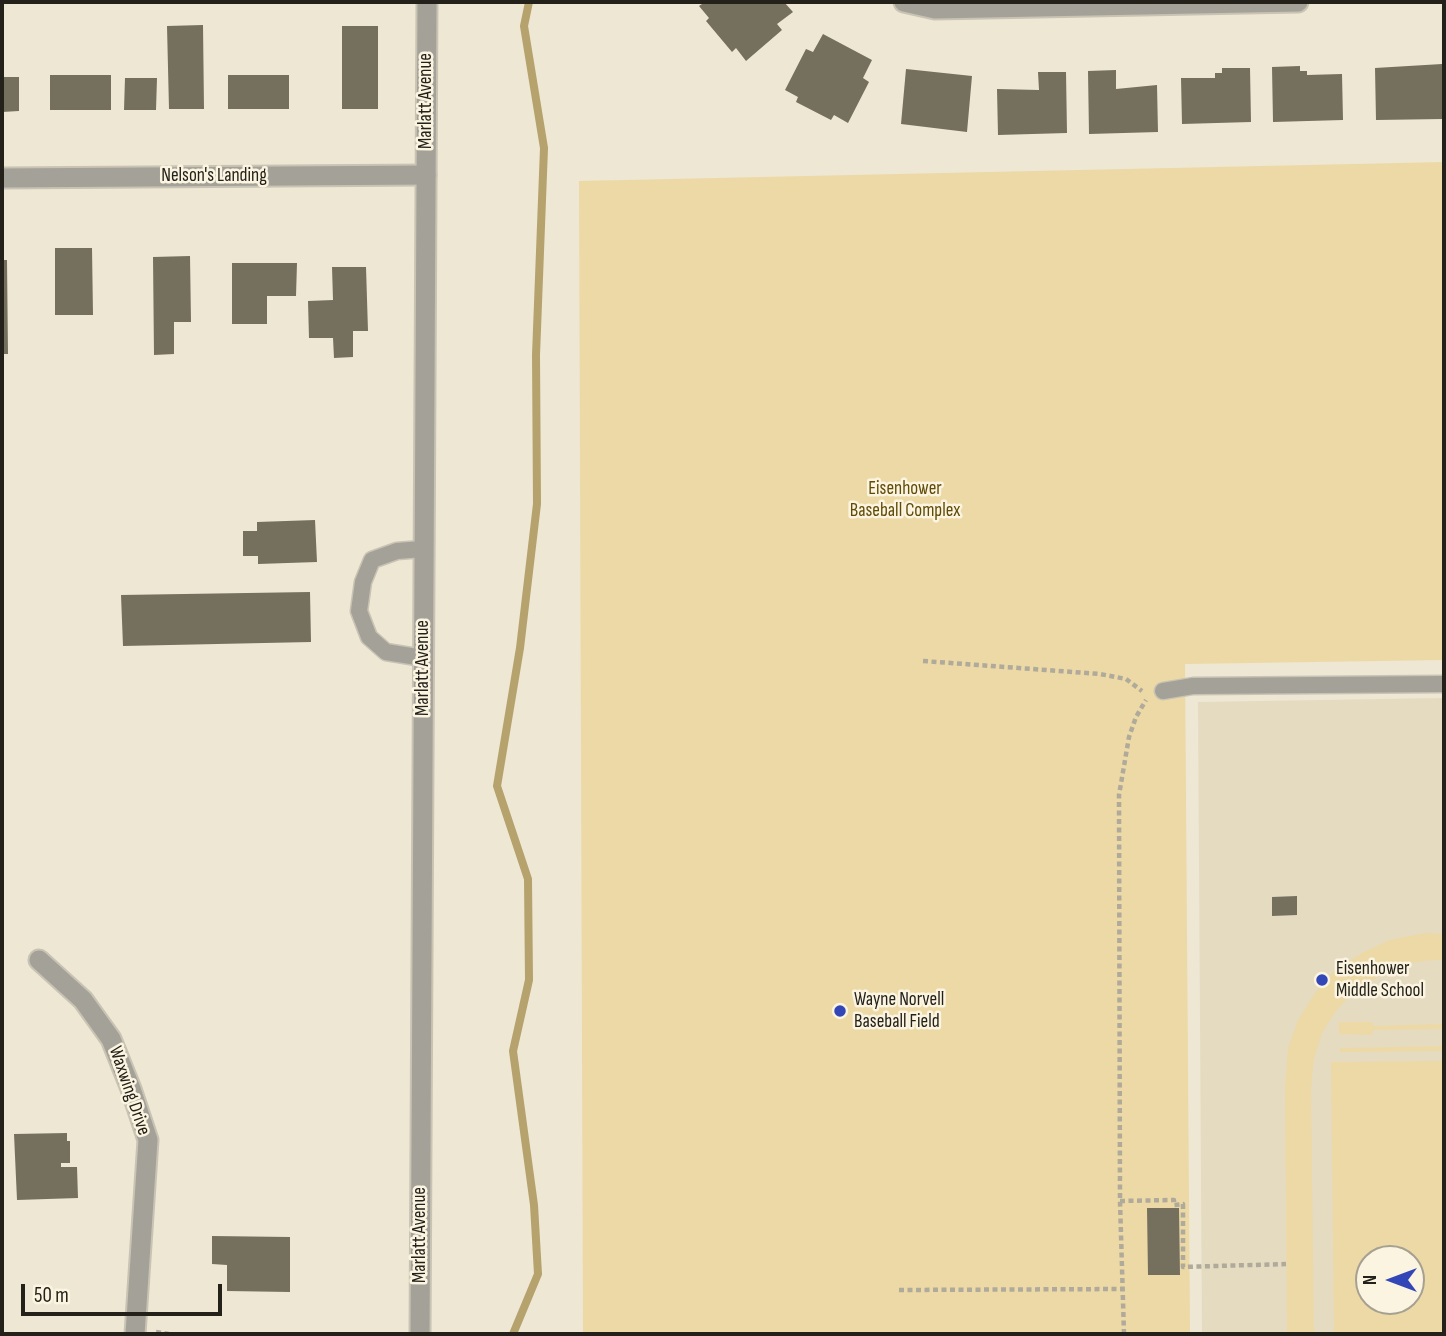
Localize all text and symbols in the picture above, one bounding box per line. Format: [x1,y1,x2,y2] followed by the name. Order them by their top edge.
[415,53,437,149] street label: Marlatt Avenue
[161,165,267,187] street label: Nelson's Landing
[850,478,960,522] park label: Eisenhower Baseball Complex
[412,620,434,716] street label: Marlatt Avenue
[1336,958,1424,1002] place label: Eisenhower Middle School
[1314,972,1330,988] marker: Eisenhower Middle School
[854,989,944,1033] place label: Wayne Norvell Baseball Field
[832,1003,848,1019] marker: Wayne Norvell Baseball Field
[103,1044,155,1138] street label: Waxwing Drive
[409,1187,431,1283] street label: Marlatt Avenue
[1355,1245,1425,1315] north arrow
[24,1270,226,1314] scale bar
[1359,1275,1382,1285] text: N
[34,1283,69,1308] text: 50 m

